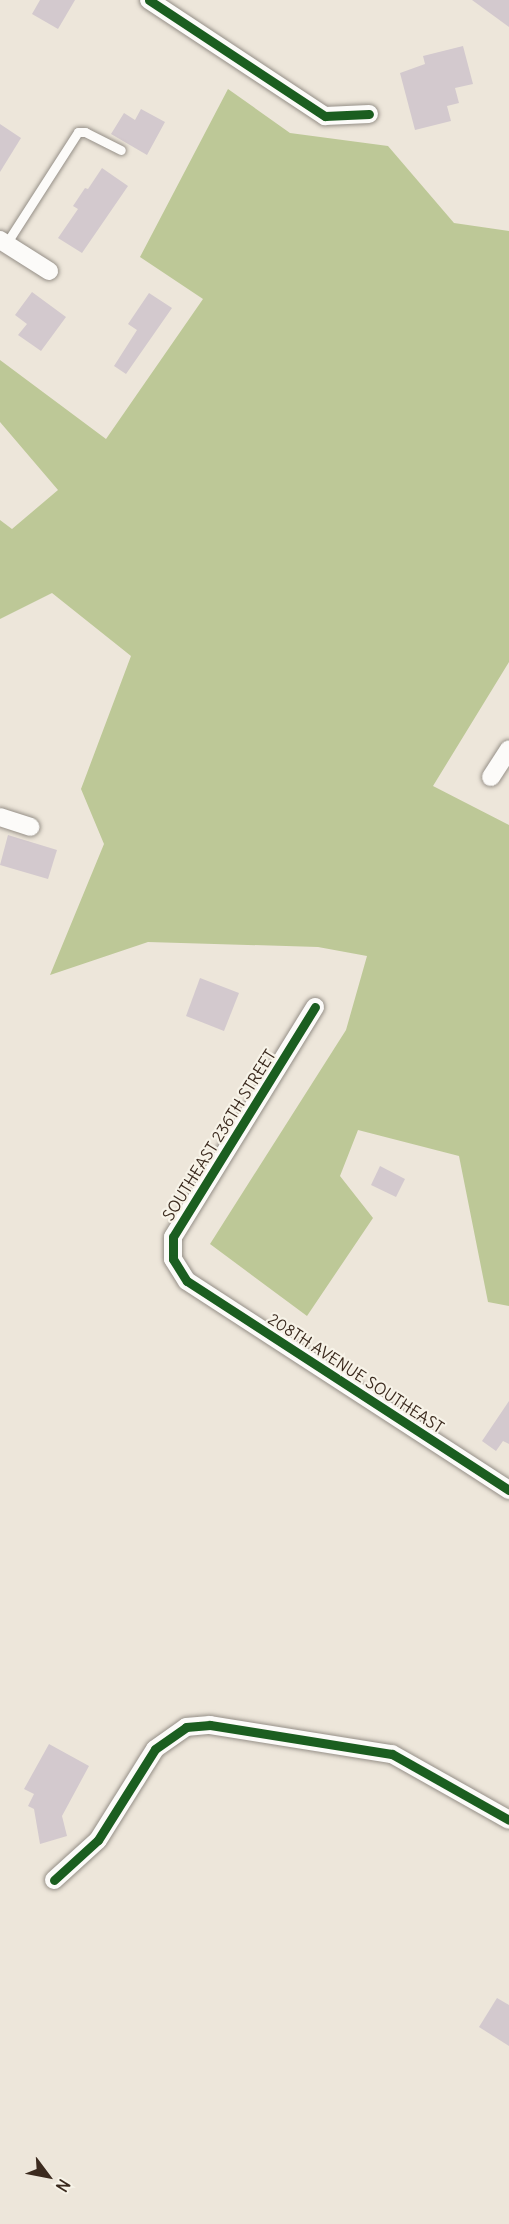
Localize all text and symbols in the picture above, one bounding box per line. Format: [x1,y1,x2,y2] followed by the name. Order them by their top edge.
[158,1046,280,1224] street label: SOUTHEAST 236TH STREET
[265,1309,447,1437] street label: 208TH AVENUE SOUTHEAST
[18,2146,78,2206] north arrow
[52,2176,75,2196] text: N

